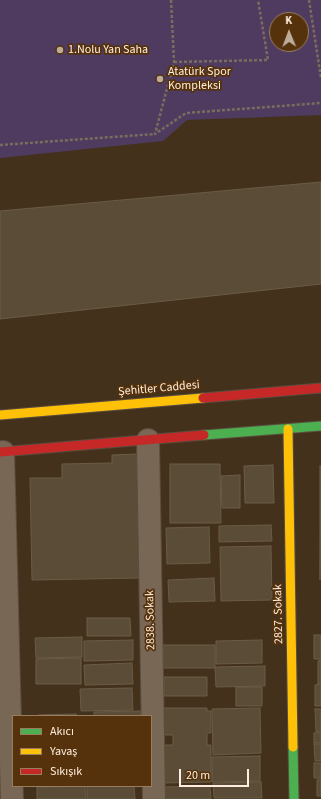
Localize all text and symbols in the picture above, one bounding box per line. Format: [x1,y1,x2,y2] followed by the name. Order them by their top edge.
[269,12,309,52] north arrow
[285,13,292,28] text: K
[68,43,148,57] place label: 1.Nolu Yan Saha
[55,45,65,55] marker: 1.Nolu Yan Saha
[168,65,231,93] place label: Atatürk Spor Kompleksi
[155,74,165,84] marker: Atatürk Spor Kompleksi
[118,378,200,400] street label: Şehitler Caddesi
[271,584,287,644] street label: 2827. Sokak
[143,590,159,650] street label: 2838. Sokak
[12,715,152,787] legend
[50,723,74,740] text: Akıcı
[50,743,77,760] text: Yavaş
[181,761,251,787] scale bar
[50,763,82,780] text: Sıkışık
[186,767,210,784] text: 20 m

